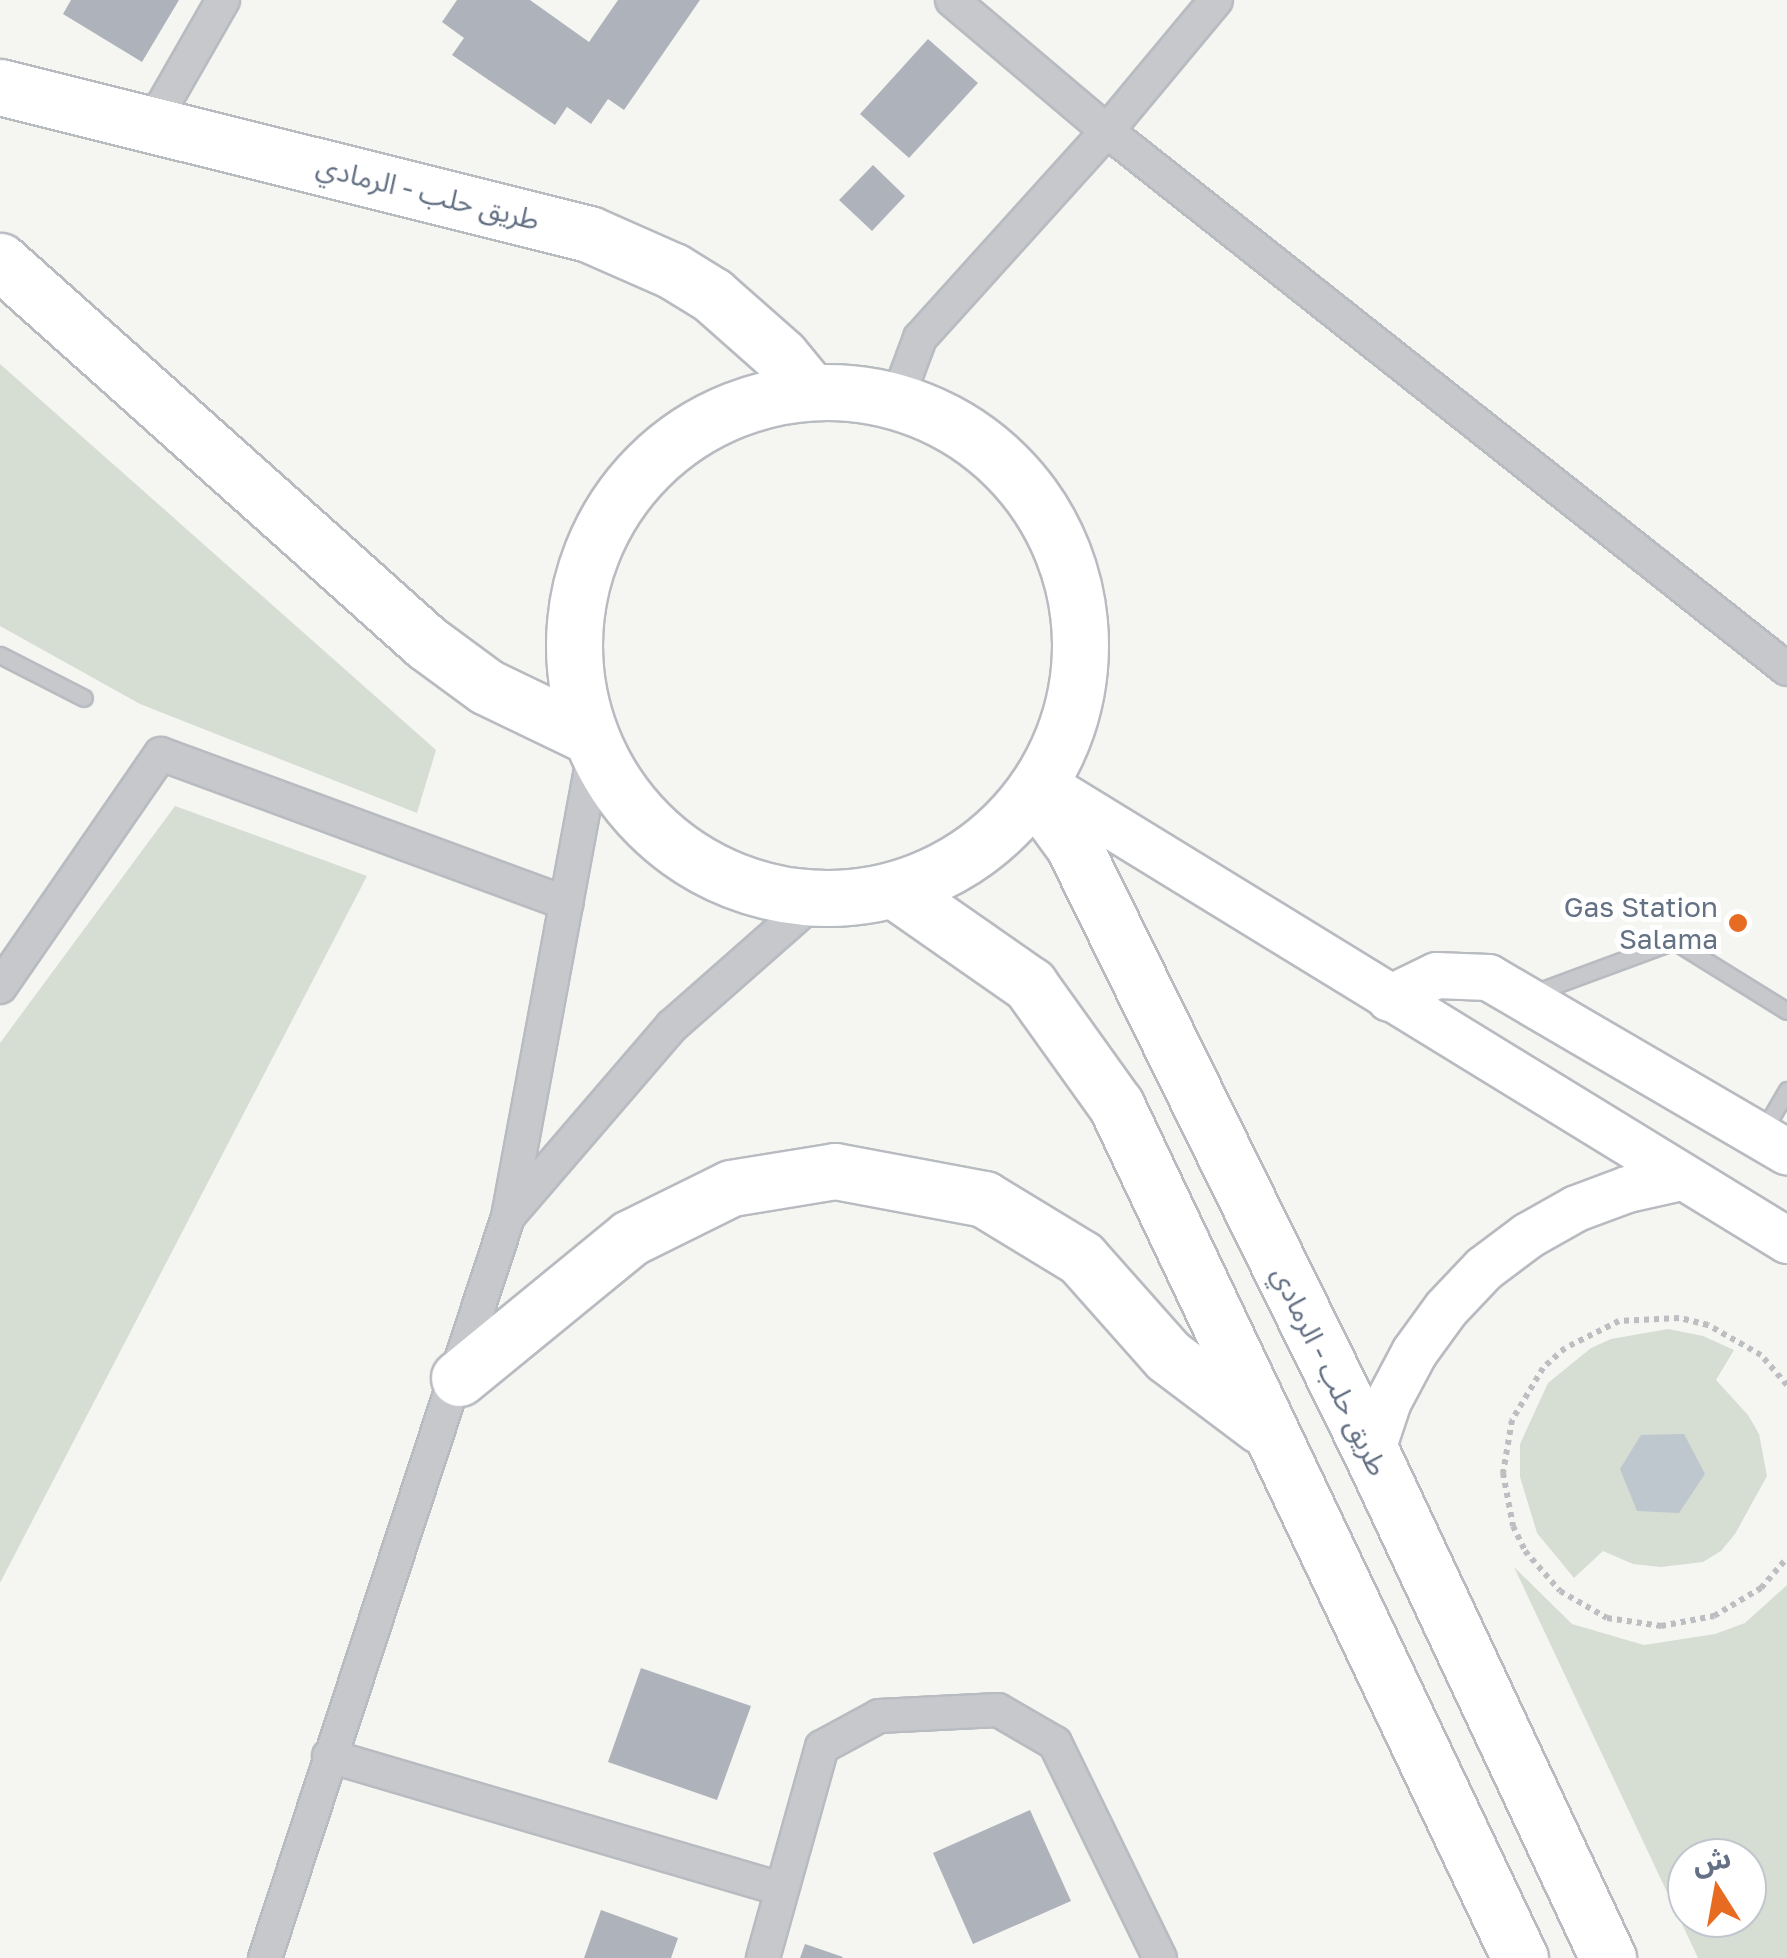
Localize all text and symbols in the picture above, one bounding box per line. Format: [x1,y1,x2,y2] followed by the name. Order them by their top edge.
[313,149,543,237] street label: طريق حلب - الرمادي
[1564,890,1718,956] place label: Gas Station Salama
[1727,912,1749,934] marker: Gas Station Salama
[1265,1261,1395,1481] street label: طريق حلب - الرمادي
[1667,1838,1767,1938] north arrow
[1690,1840,1734,1880] text: ش

